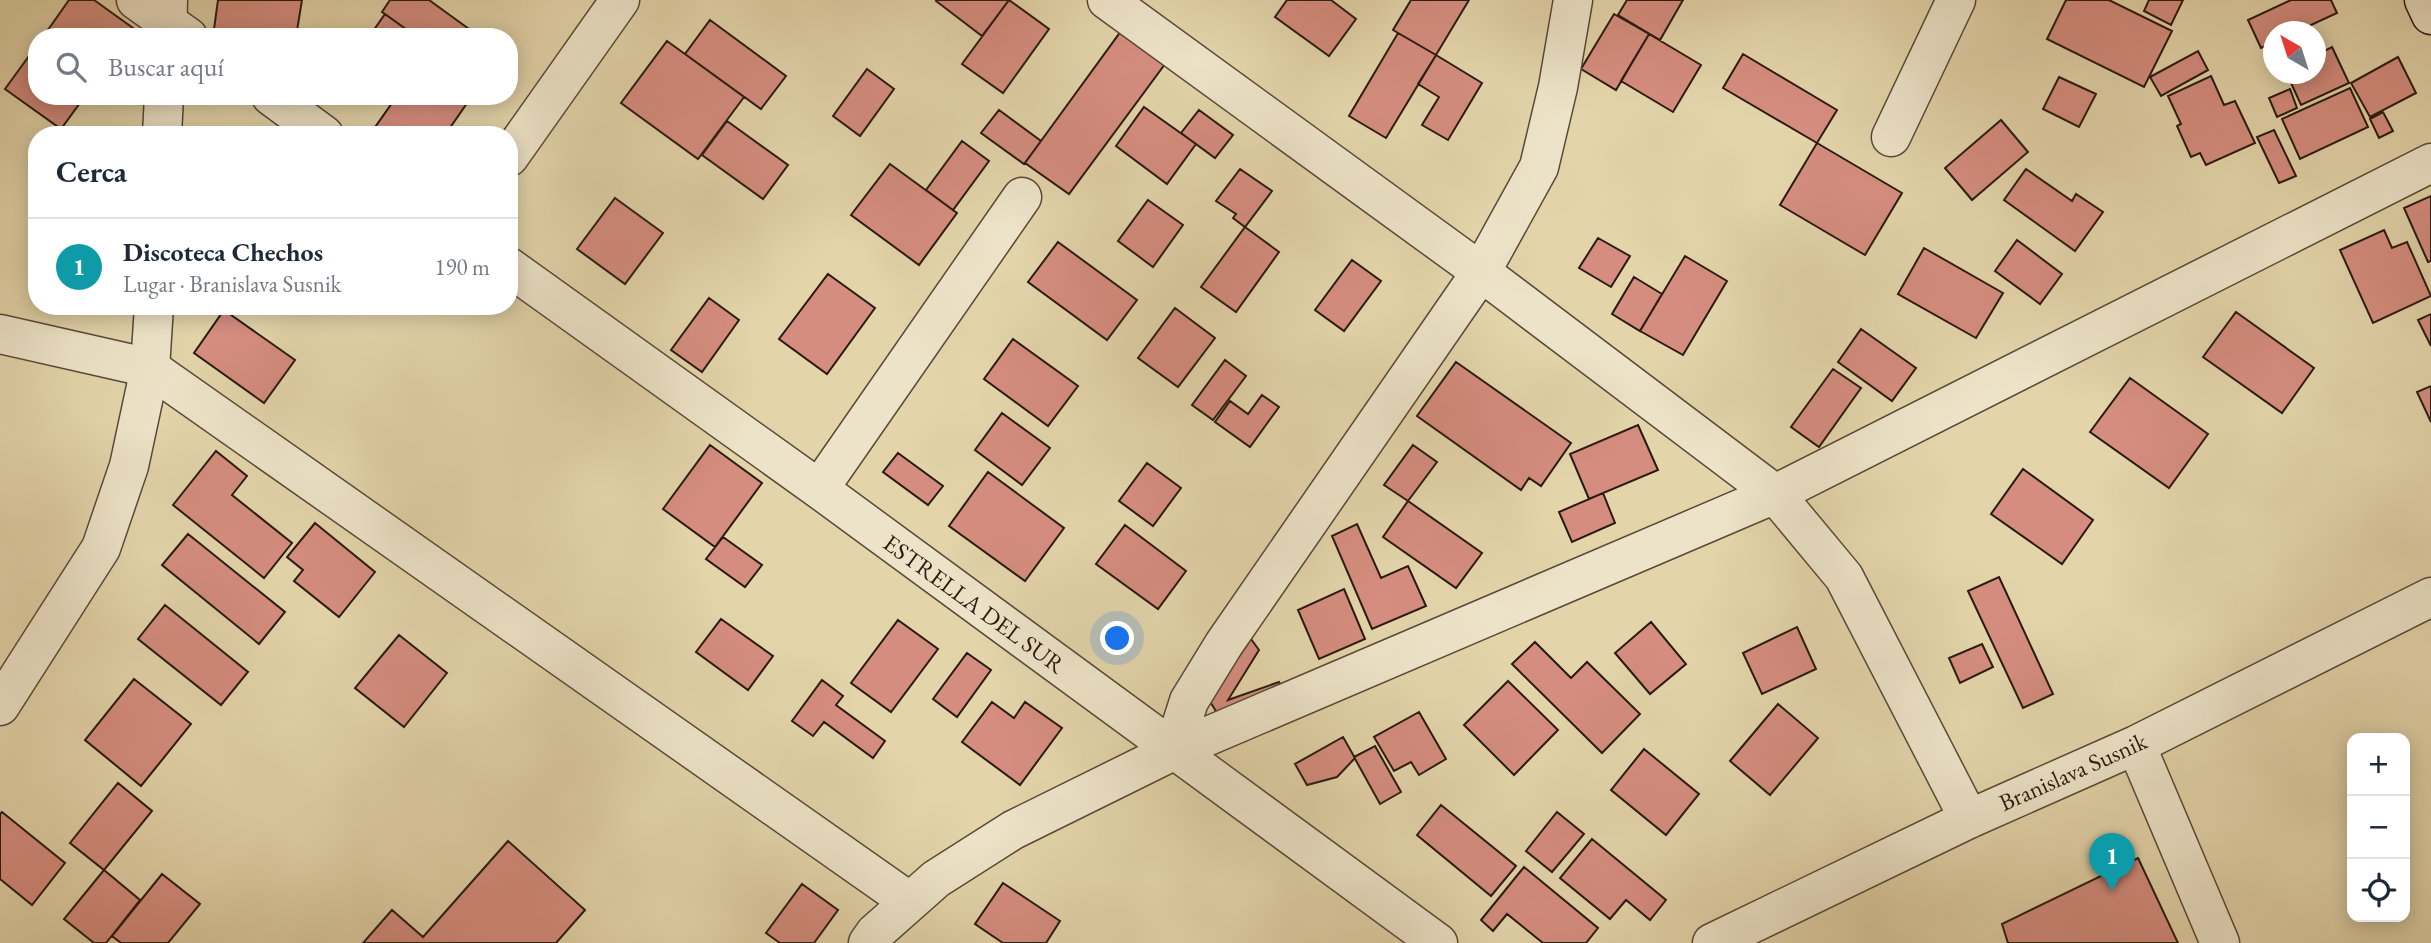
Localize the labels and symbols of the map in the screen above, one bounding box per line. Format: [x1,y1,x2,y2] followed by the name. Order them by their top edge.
[2263,21,2326,84] north arrow
[877,527,1072,681] street label: ESTRELLA DEL SUR
[1100,621,1134,655] your location
[1994,725,2152,818] street label: Branislava Susnik
[2089,833,2135,891] pin: 1

